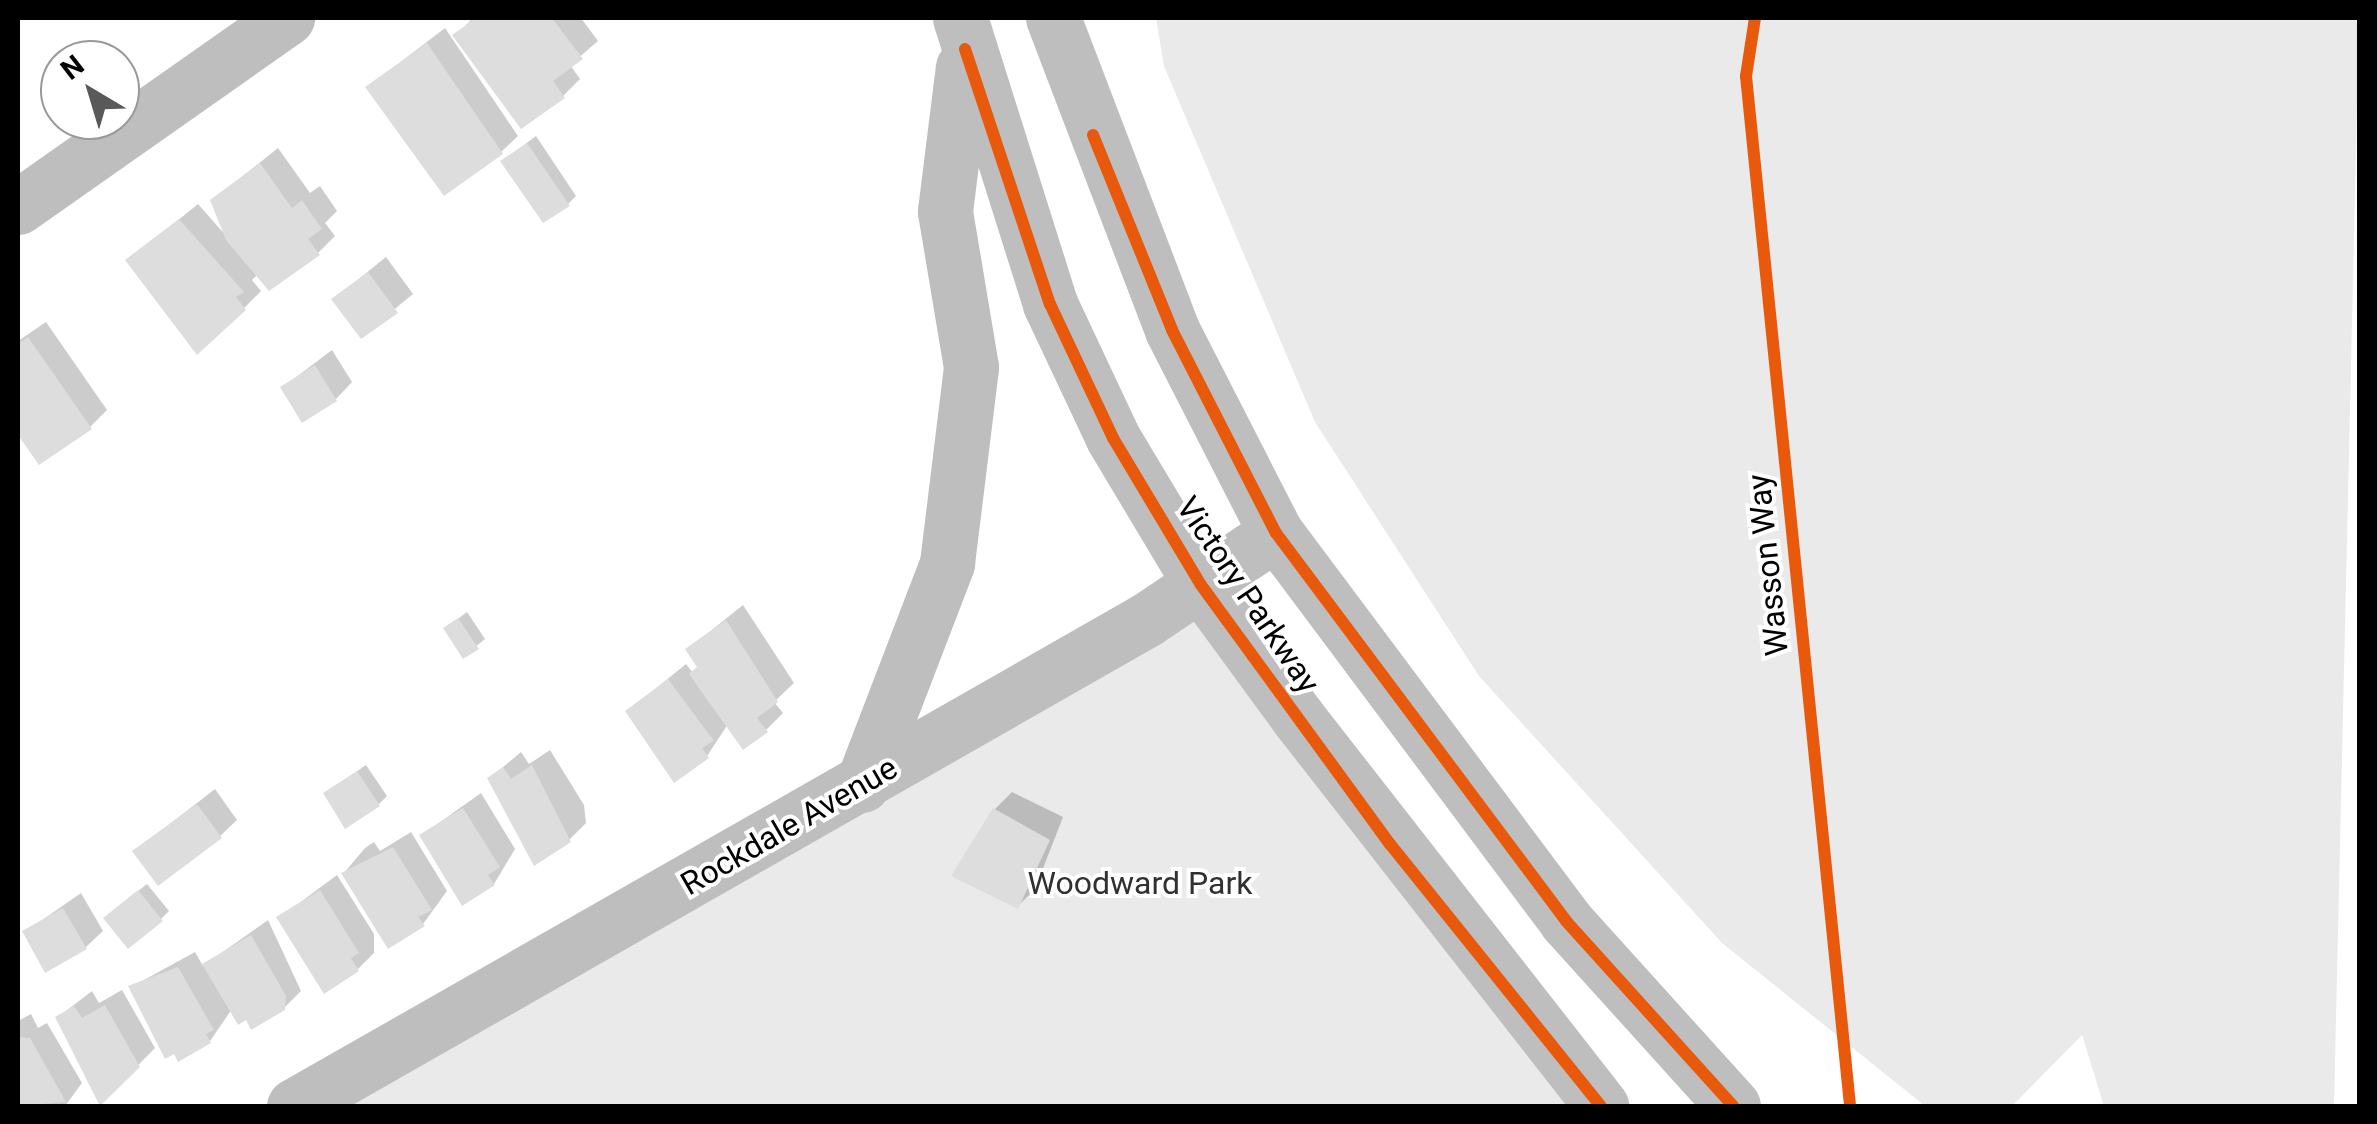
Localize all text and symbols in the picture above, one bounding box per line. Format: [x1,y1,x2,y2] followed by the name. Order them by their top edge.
[40,40,140,140] north arrow
[55,48,90,87] text: N
[1739,472,1797,658] street label: Wasson Way
[1168,490,1328,700] street label: Victory Parkway
[674,749,904,903] street label: Rockdale Avenue
[1028,864,1252,902] park label: Woodward Park

